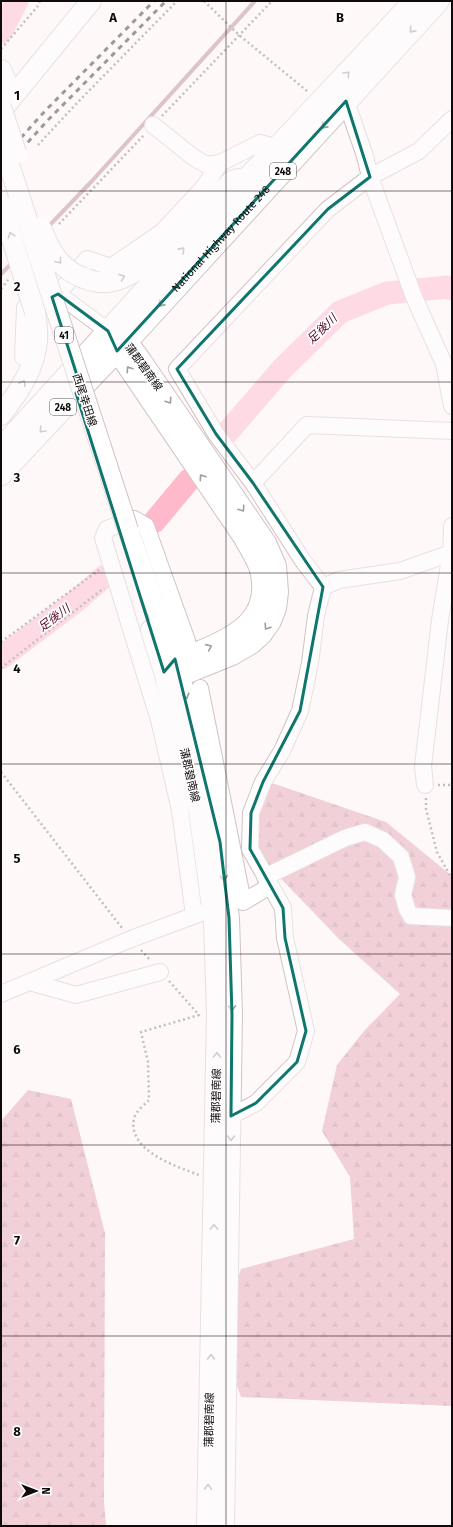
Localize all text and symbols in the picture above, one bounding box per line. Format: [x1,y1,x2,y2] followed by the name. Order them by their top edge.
[108,10,117,25] text: A
[336,10,344,25] text: B
[409,25,416,33] one-way arrow
[342,71,350,79] one-way arrow
[14,88,20,103] text: 1
[321,121,329,129] one-way arrow
[270,163,296,179] road number: 248
[169,183,273,295] street label: National Highway Route 248
[7,231,16,238] one-way arrow
[177,247,184,255] one-way arrow
[54,256,61,263] one-way arrow
[118,274,125,282] one-way arrow
[14,279,21,294] text: 2
[158,300,165,307] one-way arrow
[304,310,341,347] water label: 足後川
[55,327,73,343] road number: 41
[122,341,165,393] street label: 蒲郡碧南線
[126,366,134,373] one-way arrow
[70,372,99,428] street label: 西尾幸田線
[18,380,25,387] one-way arrow
[164,397,171,404] one-way arrow
[50,399,76,415] road number: 248
[39,425,47,433] one-way arrow
[13,470,21,485] text: 3
[200,474,207,481] one-way arrow
[237,504,244,511] one-way arrow
[35,600,74,634] water label: 足後川
[264,623,272,630] one-way arrow
[204,644,212,652] one-way arrow
[13,661,21,676] text: 4
[181,693,189,700] one-way arrow
[177,747,202,803] street label: 蒲郡碧南線
[14,851,21,866] text: 5
[219,875,228,881] one-way arrow
[228,1005,236,1011] one-way arrow
[13,1042,21,1057] text: 6
[213,1052,221,1058] one-way arrow
[210,1068,223,1124] street label: 蒲郡碧南線
[226,1135,235,1141] one-way arrow
[210,1224,218,1230] one-way arrow
[14,1233,20,1248] text: 7
[207,1354,215,1360] one-way arrow
[203,1392,216,1448] street label: 蒲郡碧南線
[13,1424,21,1439] text: 8
[16,1471,56,1511] north arrow
[204,1484,212,1490] one-way arrow
[39,1487,52,1495] text: N

